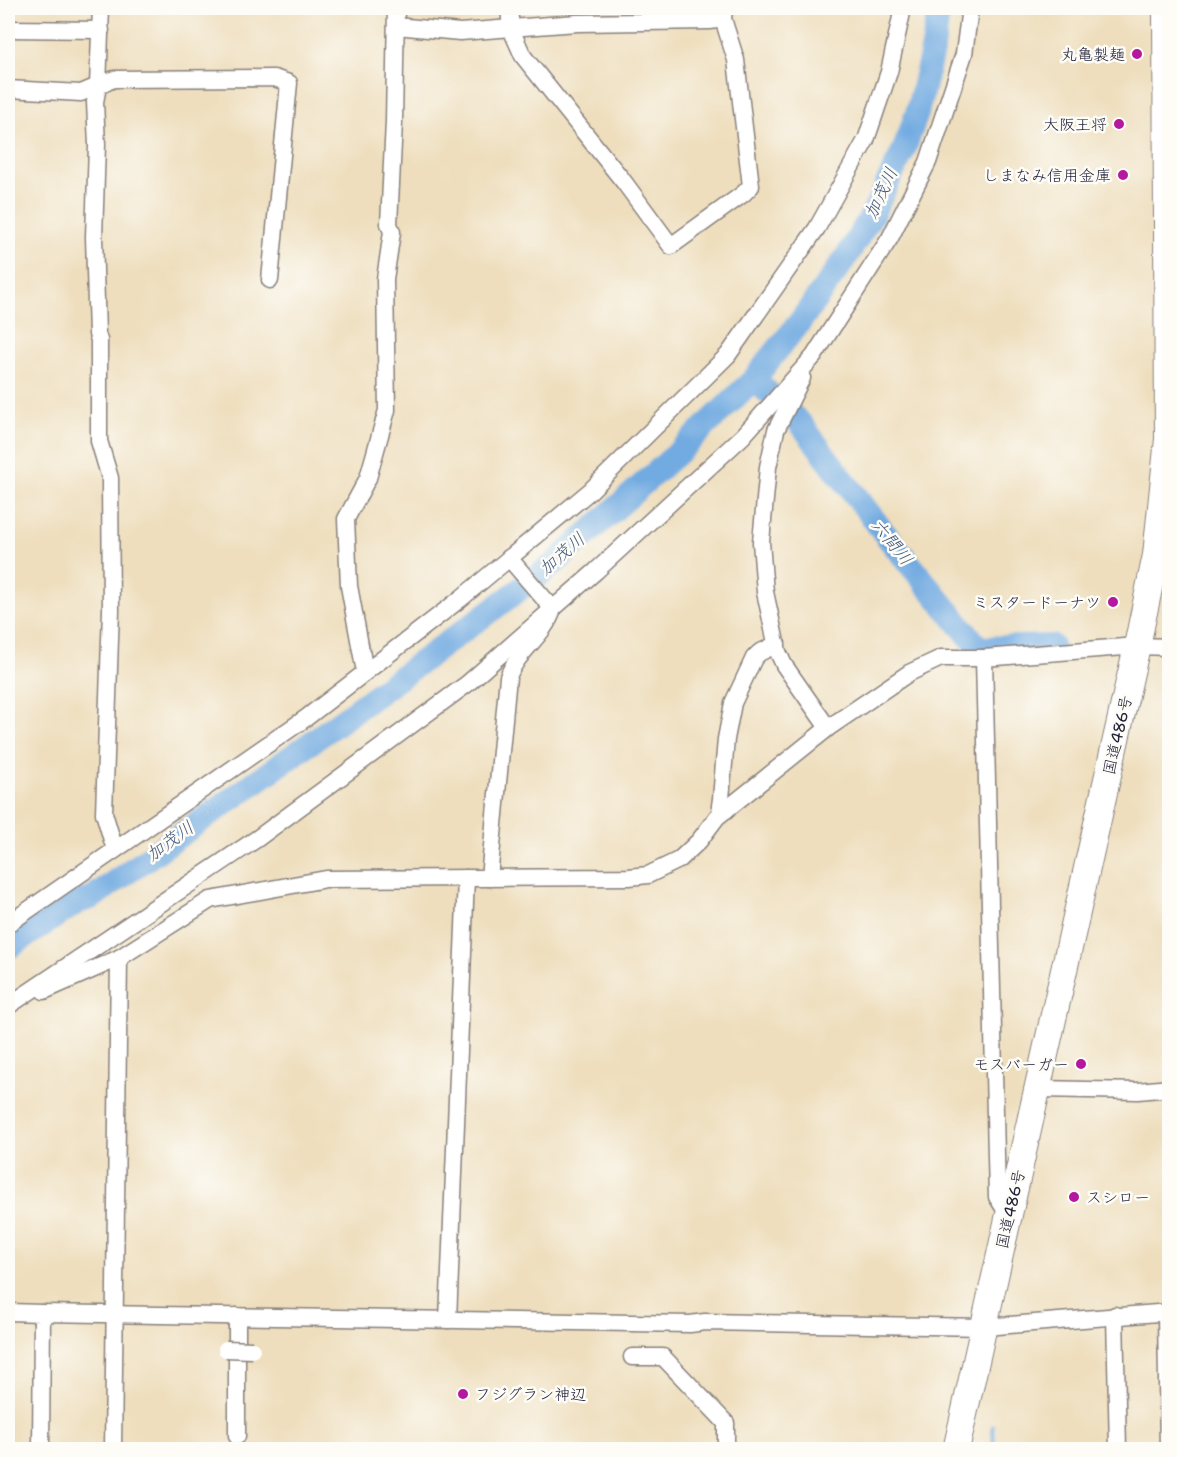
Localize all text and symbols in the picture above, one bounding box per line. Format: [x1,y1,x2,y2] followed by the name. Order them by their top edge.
[1061,44,1125,65] place label: 丸亀製麺
[1130,47,1144,61] marker: 丸亀製麺
[1043,114,1107,135] place label: 大阪王将
[1112,117,1126,131] marker: 大阪王将
[859,163,903,223] water label: 加茂川
[983,165,1111,186] place label: しまなみ信用金庫
[1116,168,1130,182] marker: しまなみ信用金庫
[866,513,918,571] water label: 六間川
[534,527,590,581] water label: 加茂川
[973,592,1101,613] place label: ミスタードーナツ
[1106,595,1120,609] marker: ミスタードーナツ
[1098,693,1137,777] street label: 国道486号
[141,815,199,867] water label: 加茂川
[973,1054,1069,1075] place label: モスバーガー
[1074,1057,1088,1071] marker: モスバーガー
[991,1167,1030,1251] street label: 国道486号
[1086,1187,1150,1208] place label: スシロー
[1067,1190,1081,1204] marker: スシロー
[475,1384,586,1405] place label: フジグラン神辺
[456,1387,470,1401] marker: フジグラン神辺

